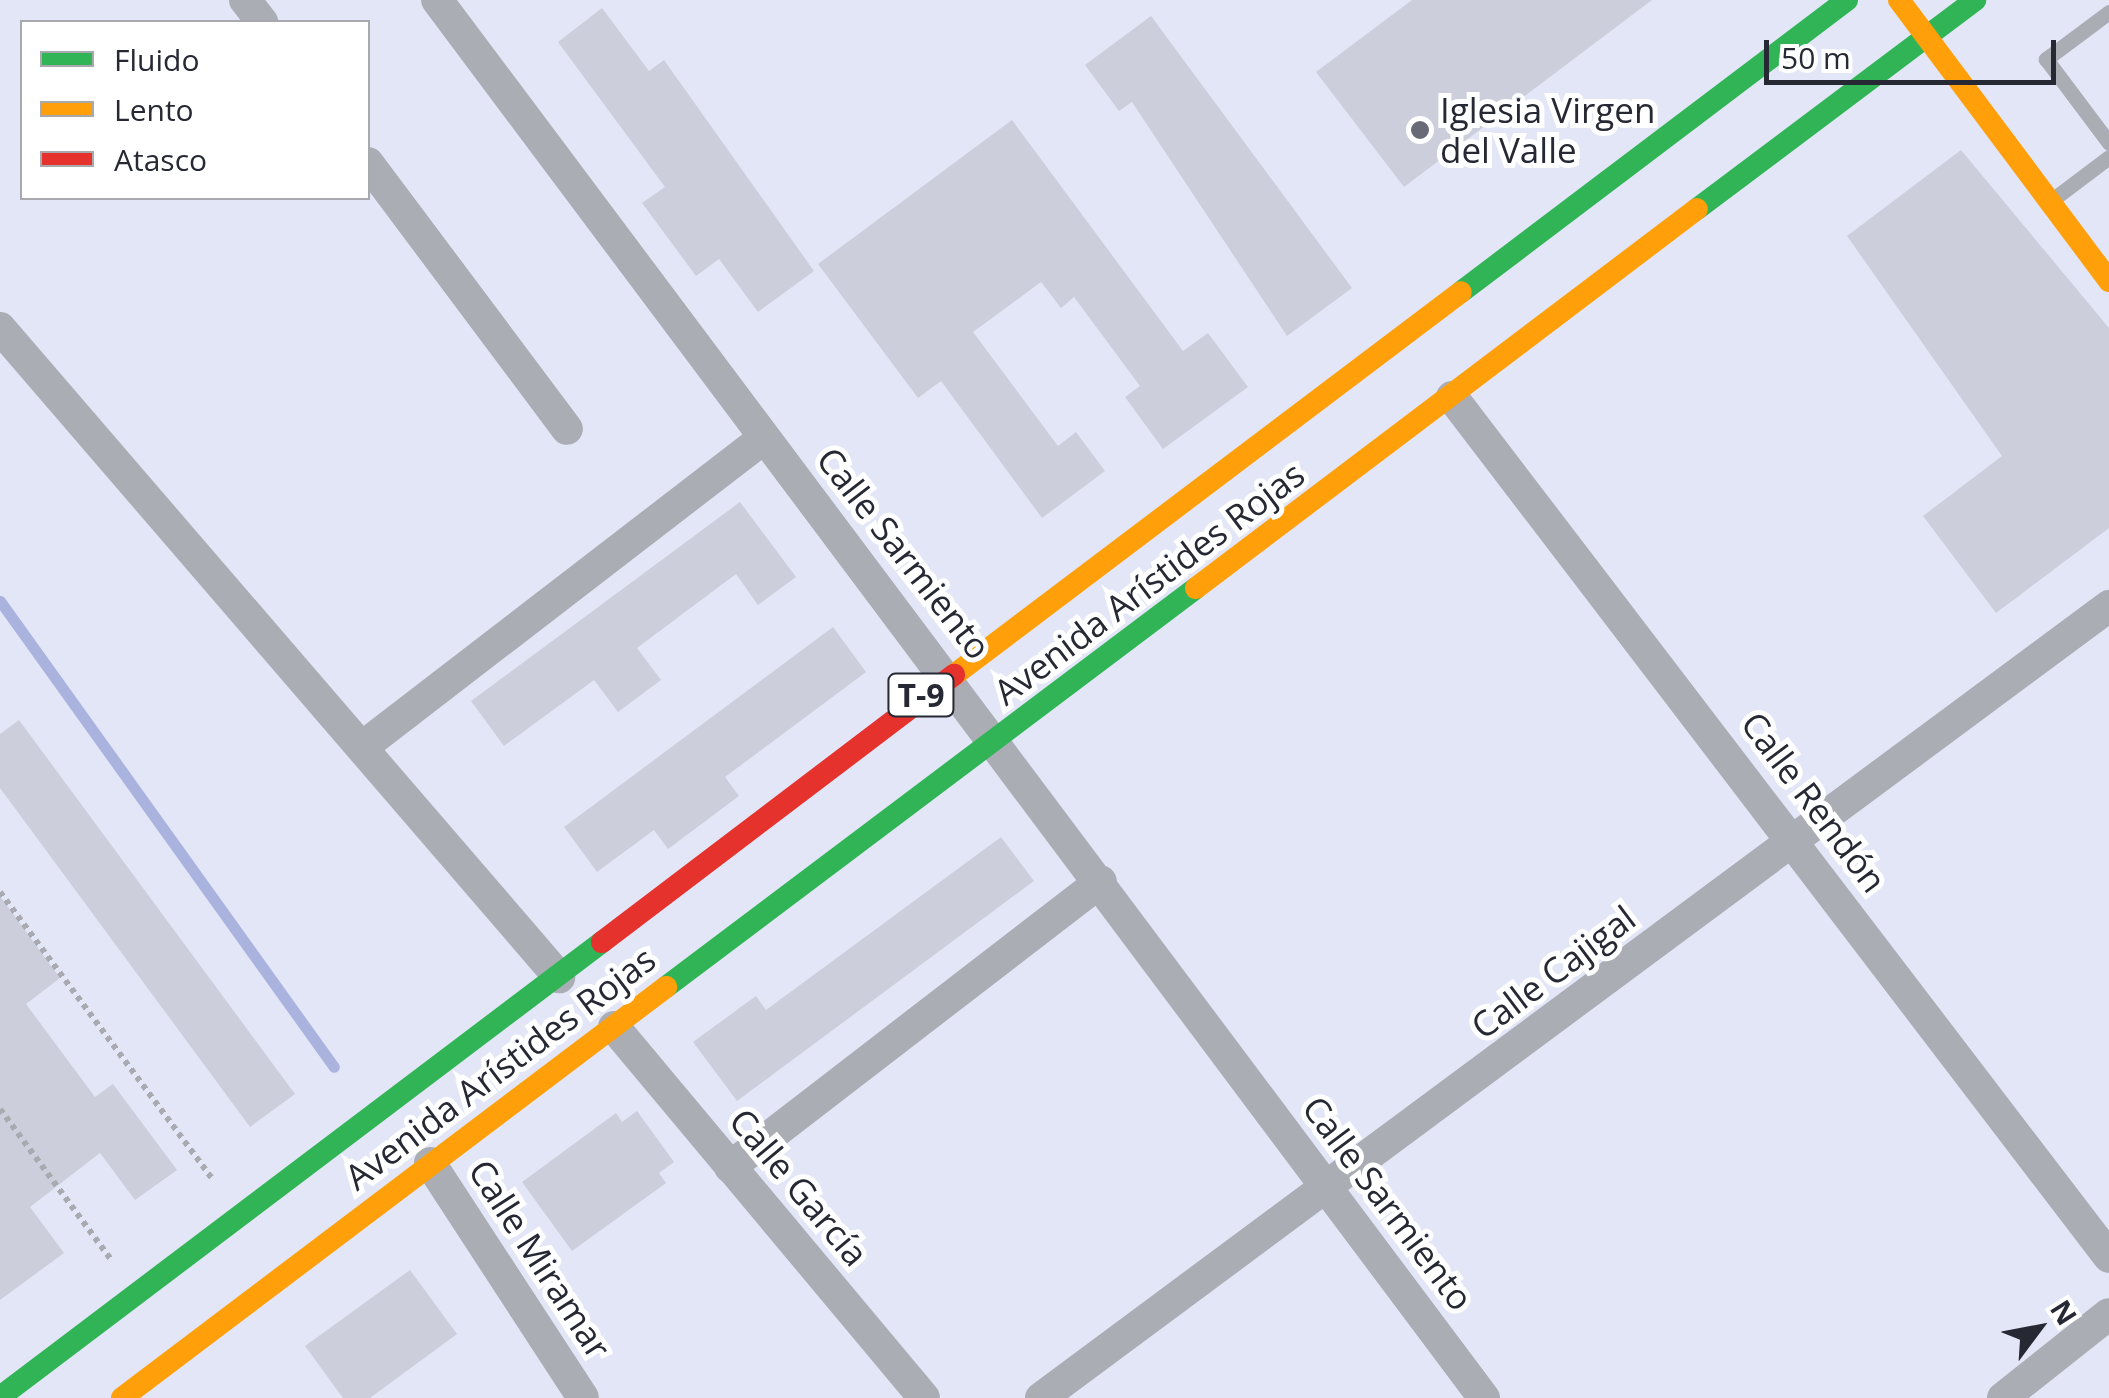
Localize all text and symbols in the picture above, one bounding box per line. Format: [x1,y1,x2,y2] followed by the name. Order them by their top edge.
[20,20,370,200] legend
[1769,20,2062,82] scale bar
[1781,37,1851,78] text: 50 m
[114,39,199,80] text: Fluido
[114,89,194,130] text: Lento
[1440,89,1655,171] place label: Iglesia Virgen del Valle
[1409,119,1431,141] marker: Iglesia Virgen del Valle
[114,139,207,180] text: Atasco
[808,439,1000,667] street label: Calle Sarmiento
[986,453,1312,713] street label: Avenida Arístides Rojas
[886,668,956,722] road number: T-9
[1733,704,1895,900] street label: Calle Rendón
[1463,897,1643,1047] street label: Calle Cajigal
[337,938,663,1198] street label: Avenida Arístides Rojas
[1294,1088,1482,1318] street label: Calle Sarmiento
[721,1100,877,1274] street label: Calle García
[460,1152,620,1366] street label: Calle Miramar
[1989,1278,2089,1378] north arrow
[2042,1292,2087,1332] text: N

